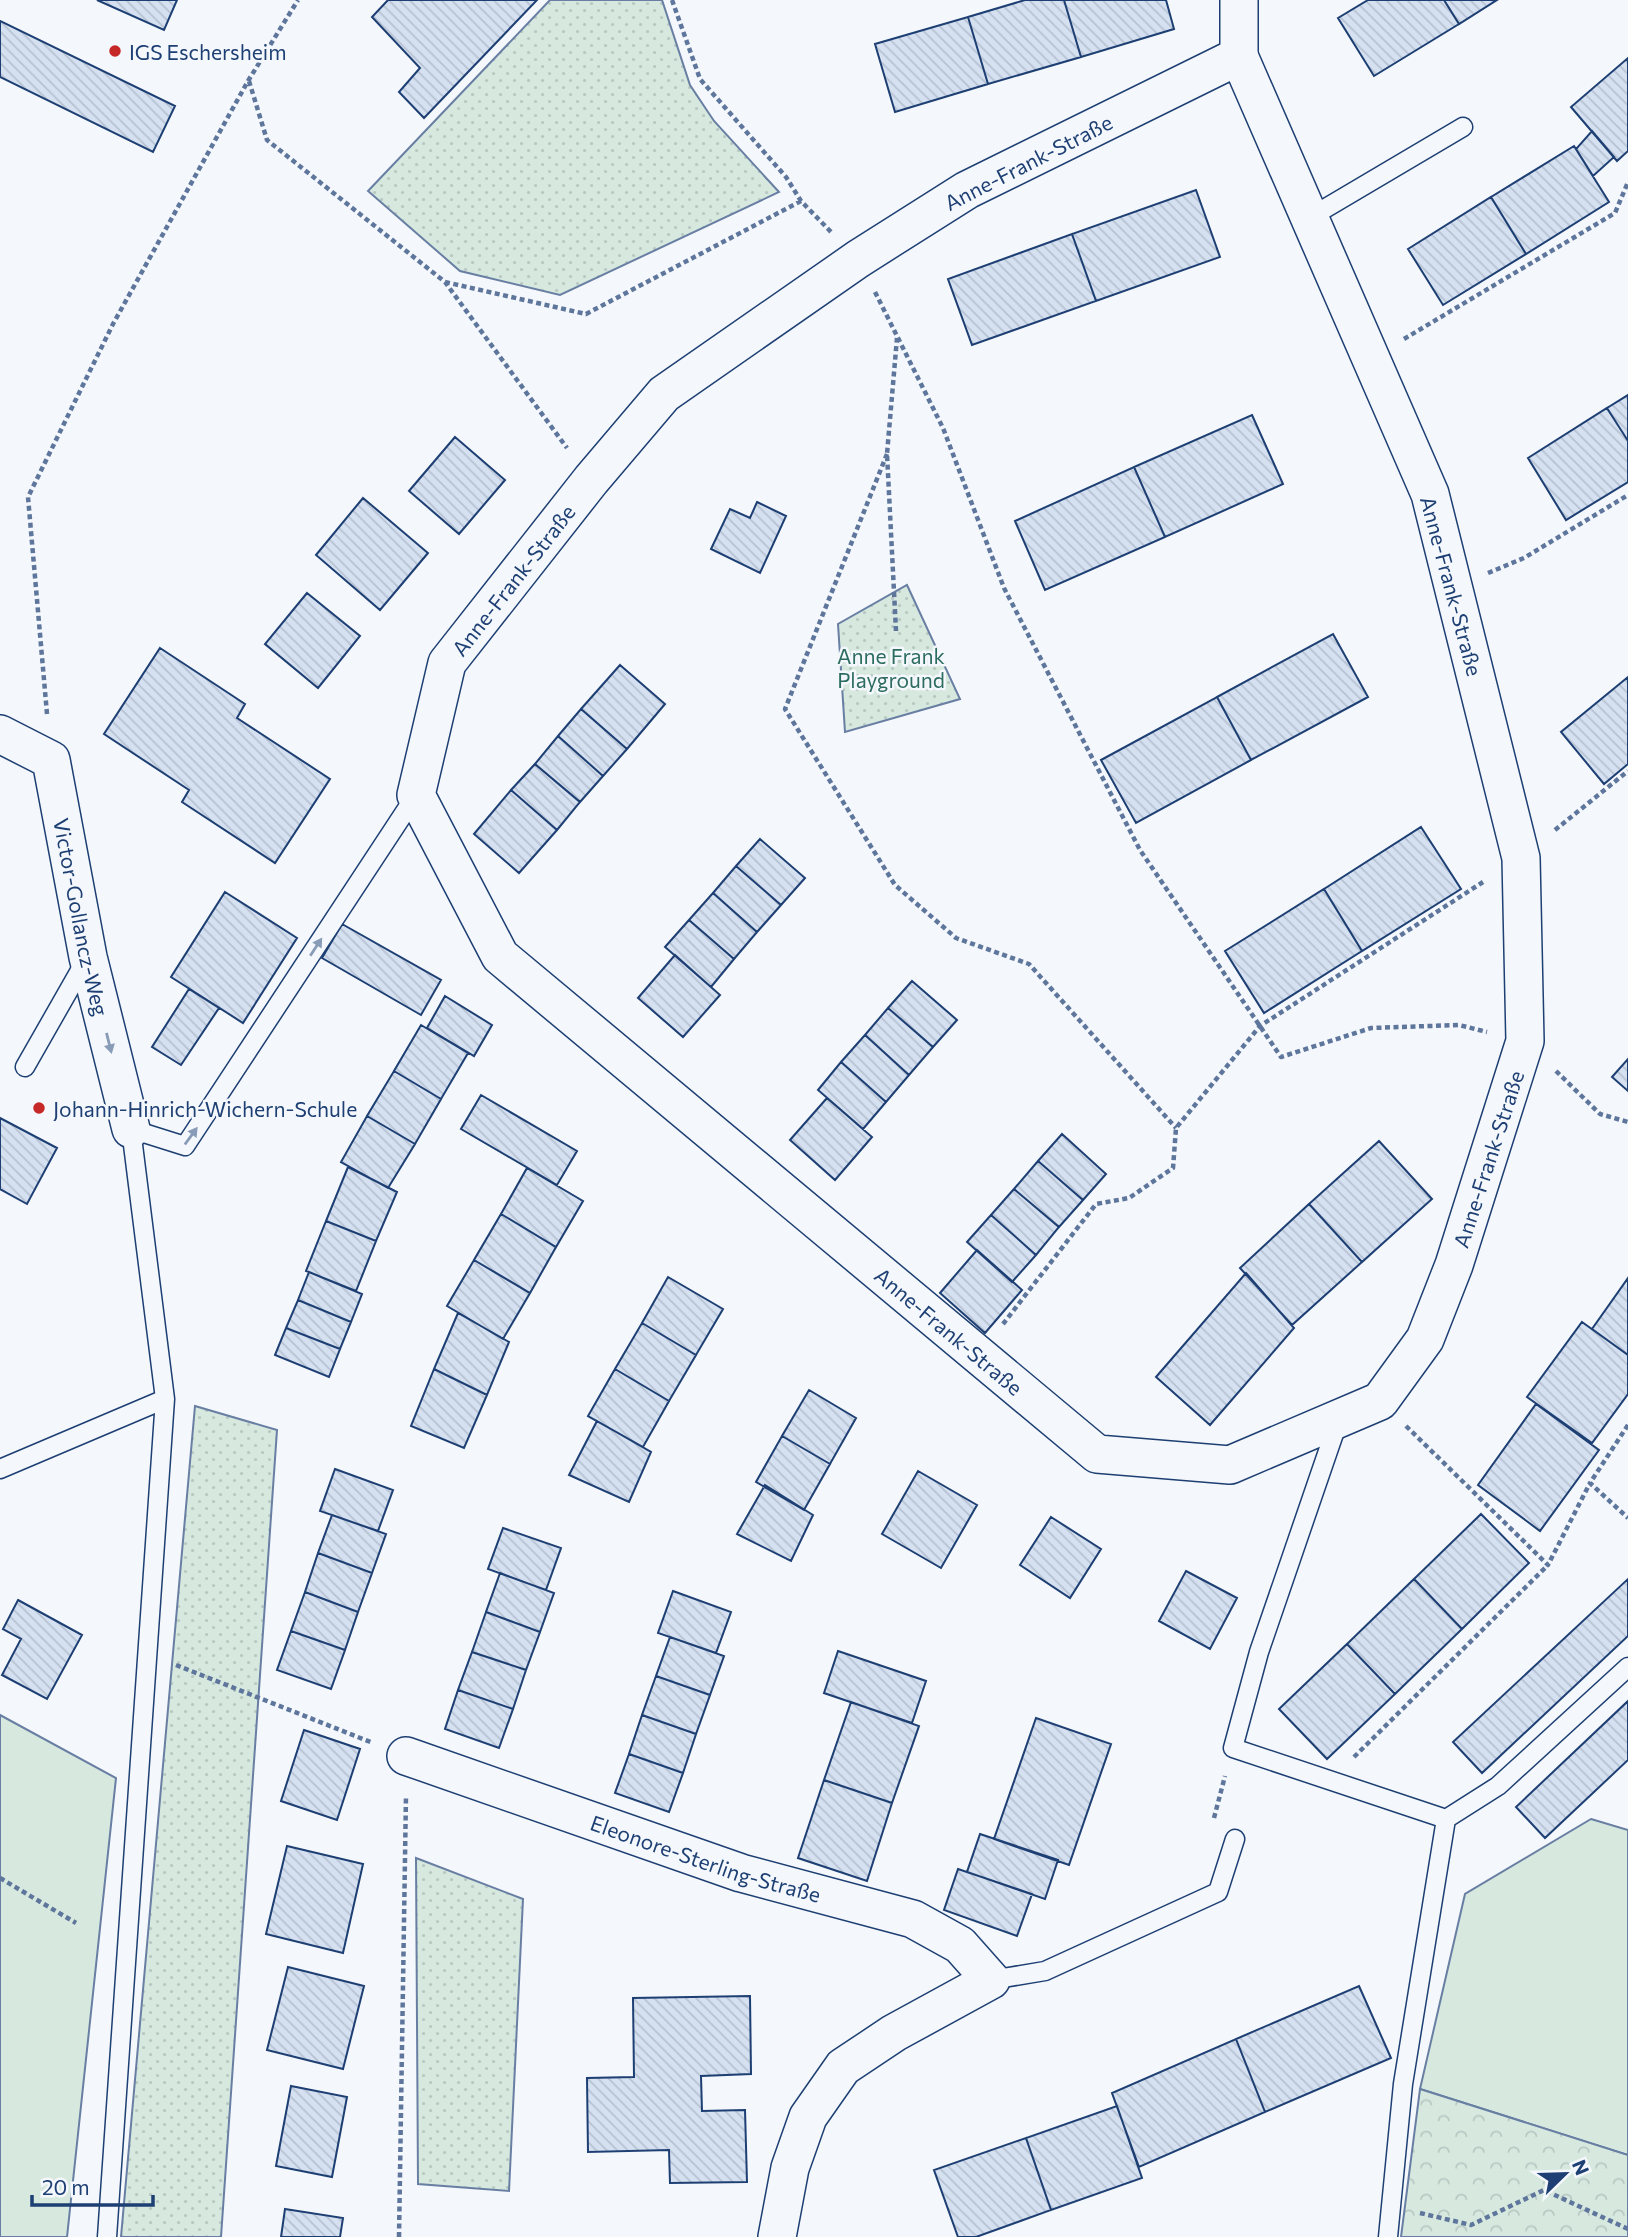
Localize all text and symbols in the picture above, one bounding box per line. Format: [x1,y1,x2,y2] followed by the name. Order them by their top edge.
[129,39,286,64] place label: IGS Eschersheim
[107,43,123,59] marker: IGS Eschersheim
[940,109,1116,215] street label: Anne-Frank-Straße
[1416,493,1488,679] street label: Anne-Frank-Straße
[446,499,580,661] street label: Anne-Frank-Straße
[837,643,945,692] park label: Anne Frank Playground
[50,816,115,1018] street label: Victor-Gollancz-Weg
[310,937,323,957] one-way arrow
[104,1032,115,1054] one-way arrow
[1448,1067,1528,1251] street label: Anne-Frank-Straße
[53,1096,357,1121] place label: Johann-Hinrich-Wichern-Schule
[31,1100,47,1116] marker: Johann-Hinrich-Wichern-Schule
[184,1127,198,1146] one-way arrow
[870,1262,1028,1400] street label: Anne-Frank-Straße
[588,1809,824,1906] street label: Eleonore-Sterling-Straße
[1530,2139,1600,2209] north arrow
[1568,2156,1594,2178] text: N
[32,2164,152,2208] scale bar
[42,2174,90,2199] text: 20 m

